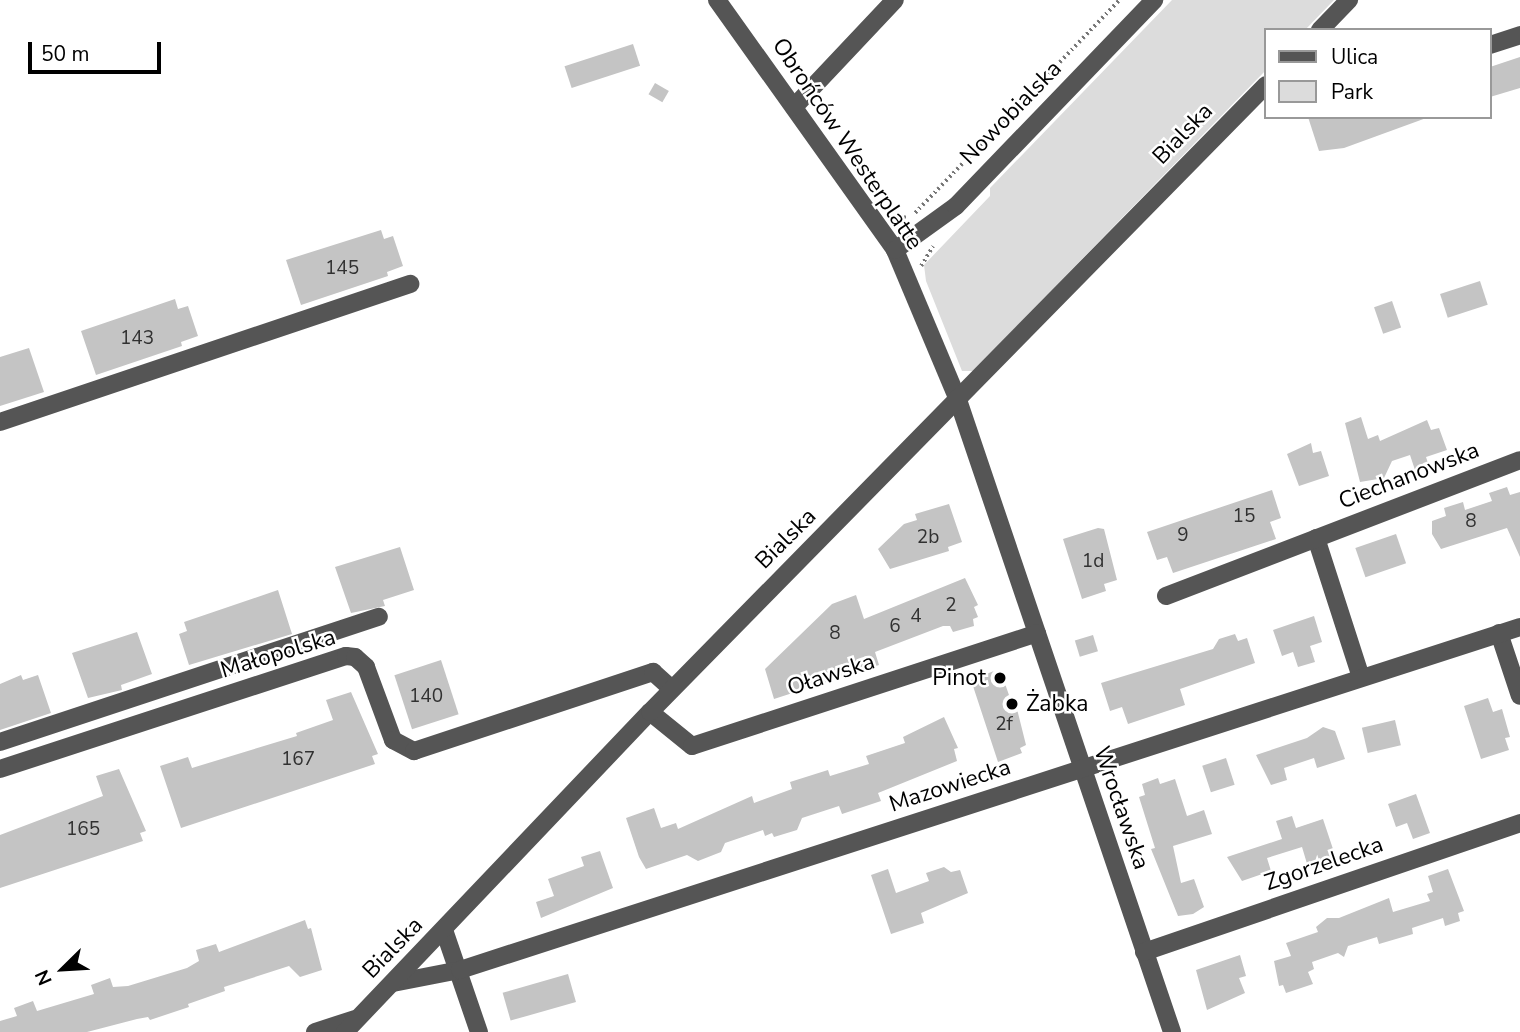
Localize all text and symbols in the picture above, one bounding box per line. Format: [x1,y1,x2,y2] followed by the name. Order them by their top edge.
[32,28,164,72] scale bar
[1264,28,1492,119] legend
[766,33,928,255] street label: Obrońców Westerplatte
[41,40,90,68] text: 50 m
[1331,43,1378,71] text: Ulica
[955,55,1067,171] street label: Nowobialska
[1331,78,1373,106] text: Park
[1147,98,1219,170] street label: Bialska
[325,258,359,280] house number: 145
[120,328,154,350] house number: 143
[1335,437,1483,515] street label: Ciechanowska
[750,503,822,575] street label: Bialska
[1233,506,1255,528] house number: 15
[1465,511,1477,533] house number: 8
[1177,525,1189,547] house number: 9
[917,527,939,549] house number: 2b
[1082,551,1104,573] house number: 1d
[945,595,957,617] house number: 2
[910,606,922,628] house number: 4
[889,616,901,638] house number: 6
[217,623,339,685] street label: Małopolska
[829,623,841,645] house number: 8
[784,648,878,702] street label: Oławska
[932,664,986,692] place label: Pinot
[992,670,1008,686] marker: Pinot
[409,686,443,708] house number: 140
[1026,690,1088,718] place label: Żabka
[1004,696,1020,712] marker: Żabka
[995,714,1013,736] house number: 2f
[1087,743,1155,873] street label: Wrocławska
[281,749,315,771] house number: 167
[886,753,1014,819] street label: Mazowiecka
[66,819,100,841] house number: 165
[1261,831,1387,897] street label: Zgorzelecka
[357,912,429,984] street label: Bialska
[28,934,98,1004] north arrow
[29,966,59,989] text: N

